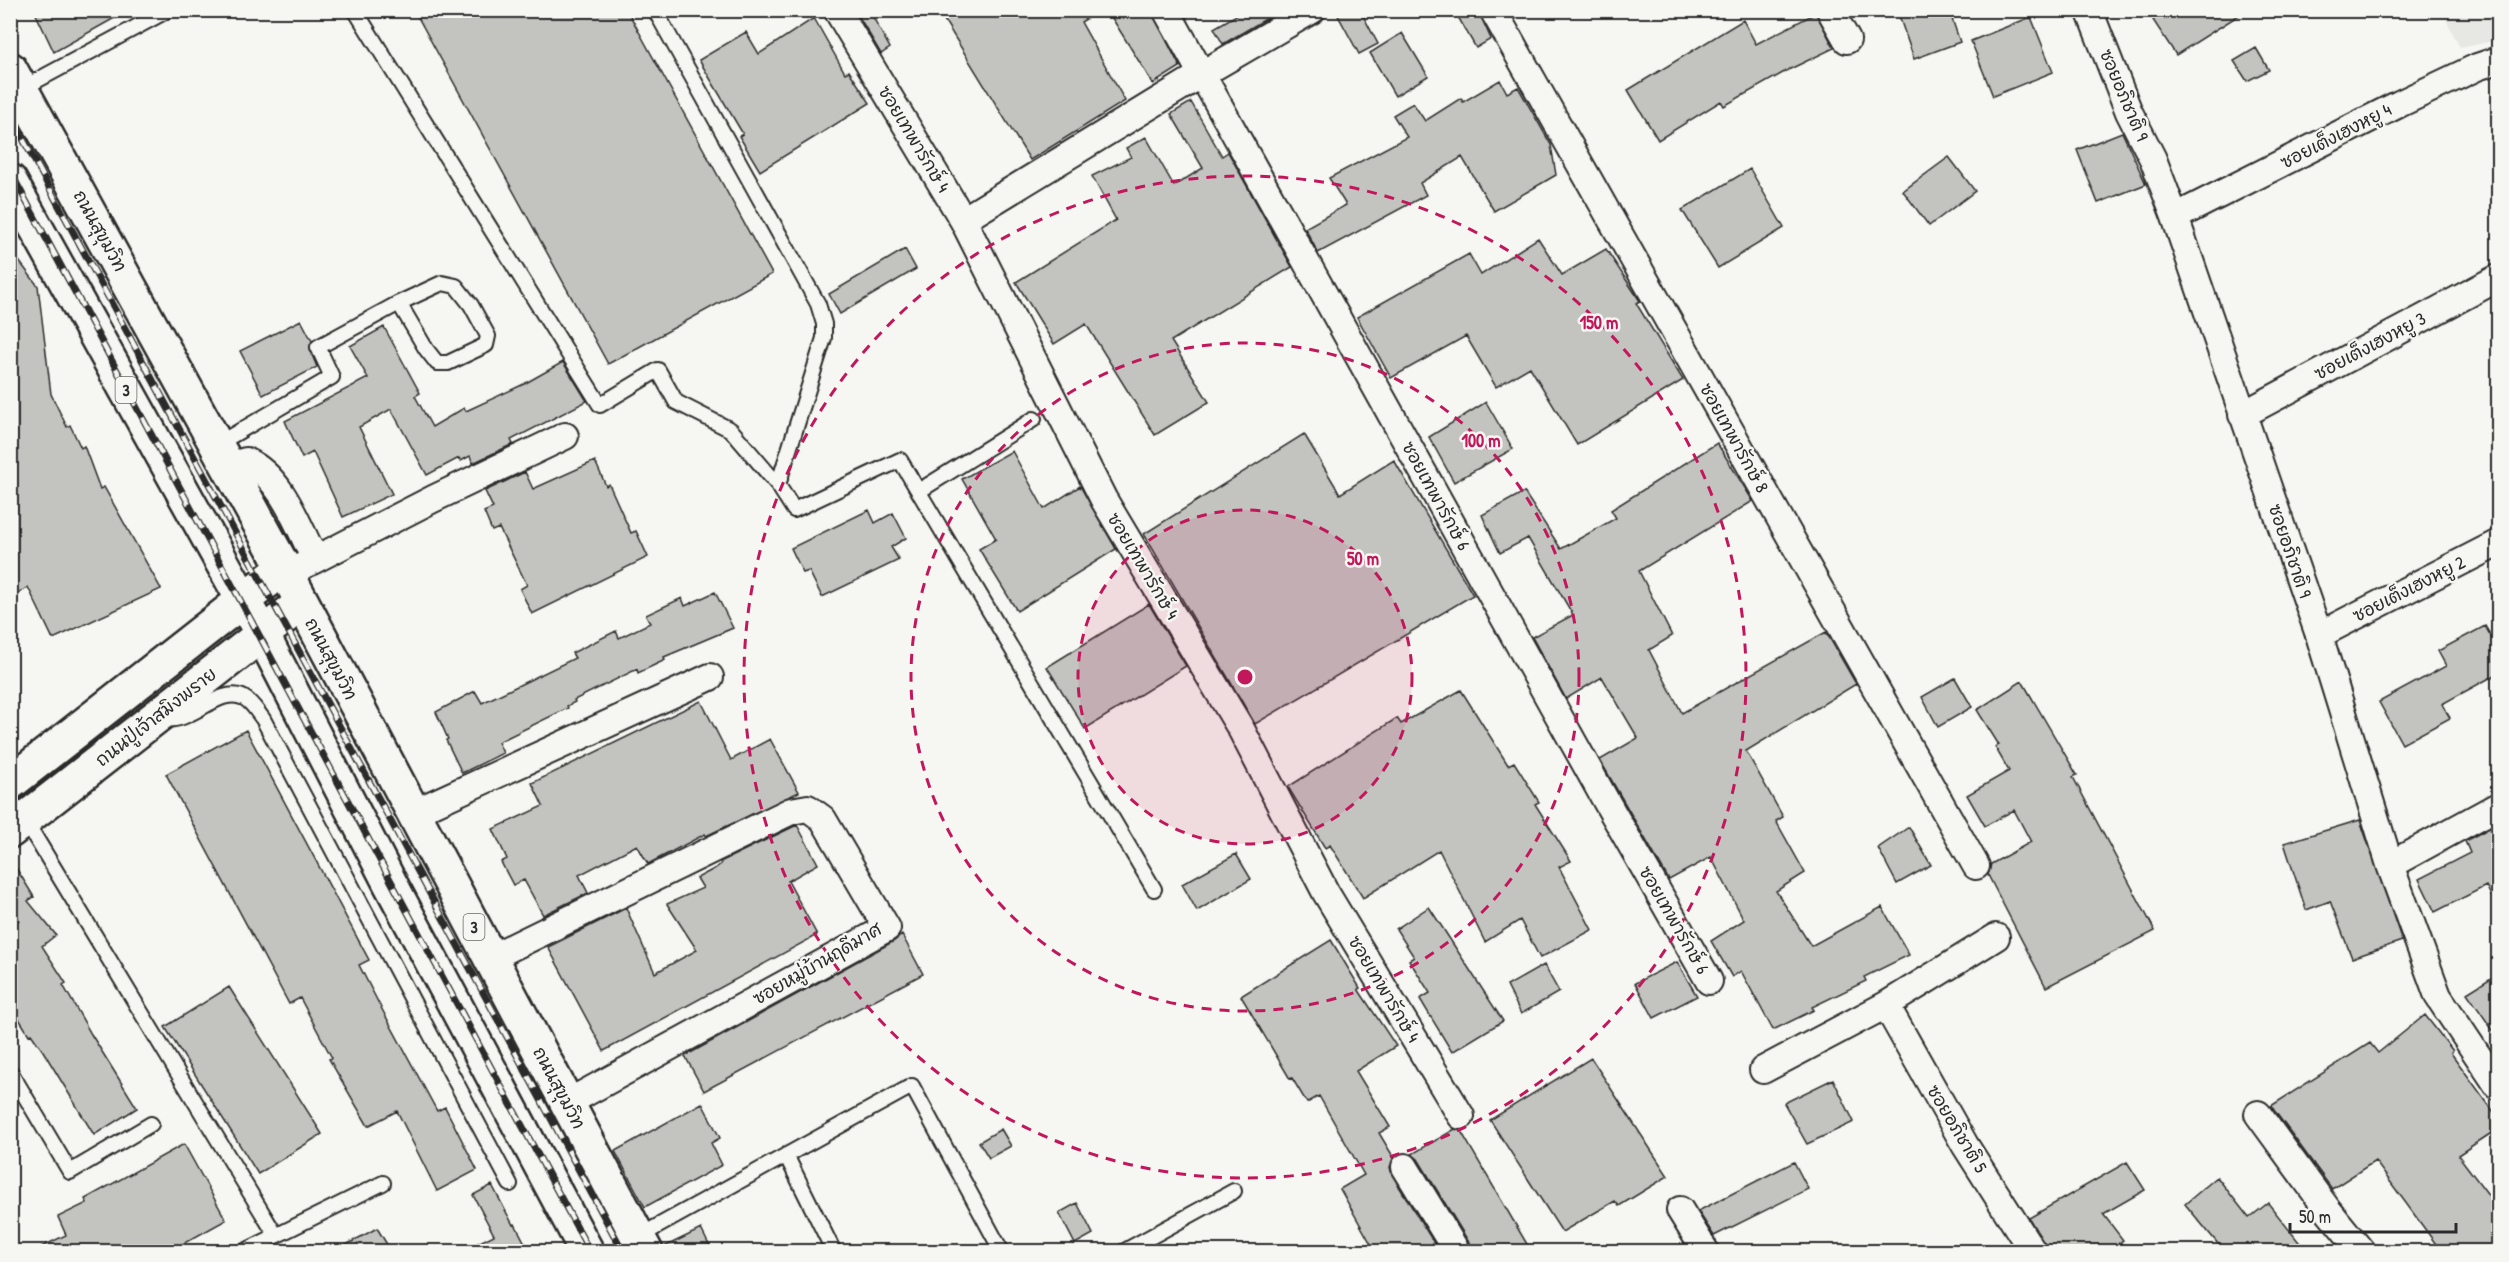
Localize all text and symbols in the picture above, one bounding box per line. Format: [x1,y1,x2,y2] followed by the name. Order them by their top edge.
[2094,45,2155,145] street label: ซอยอภิชาติ 9
[873,81,956,197] street label: ซอยเทพารักษ์ 4
[2276,97,2397,176] street label: ซอยเต็งเฮงหยู 4
[66,185,133,277] street label: ถนนสุขุมวิท
[2310,306,2431,387] street label: ซอยเต็งเฮงหยู 3
[1580,310,1618,335] text: 150 m
[116,377,136,403] road number: 3
[1694,379,1775,497] street label: ซอยเทพารักษ์ 8
[1461,428,1501,453] text: 100 m
[1396,437,1477,555] street label: ซอยเทพารักษ์ 6
[2263,501,2318,601] street label: ซอยอภิชาติ 9
[1102,508,1185,624] street label: ซอยเทพารักษ์ 4
[1347,546,1379,571] text: 50 m
[2348,549,2471,629] street label: ซอยเต็งเฮงหยู 2
[298,613,364,705] street label: ถนนสุขุมวิท
[90,661,223,774] street label: ถนนปู่เจ้าสมิงพราย
[1235,667,1255,687] centre of rings
[1633,861,1715,978] street label: ซอยเทพารักษ์ 6
[464,914,484,940] road number: 3
[748,916,888,1012] street label: ซอยหมู่บ้านฤดีมาศ
[1343,931,1426,1047] street label: ซอยเทพารักษ์ 4
[526,1042,592,1134] street label: ถนนสุขุมวิท
[1921,1080,1994,1178] street label: ซอยอภิชาติ 5
[2290,1196,2456,1234] scale bar
[2299,1204,2331,1229] text: 50 m

